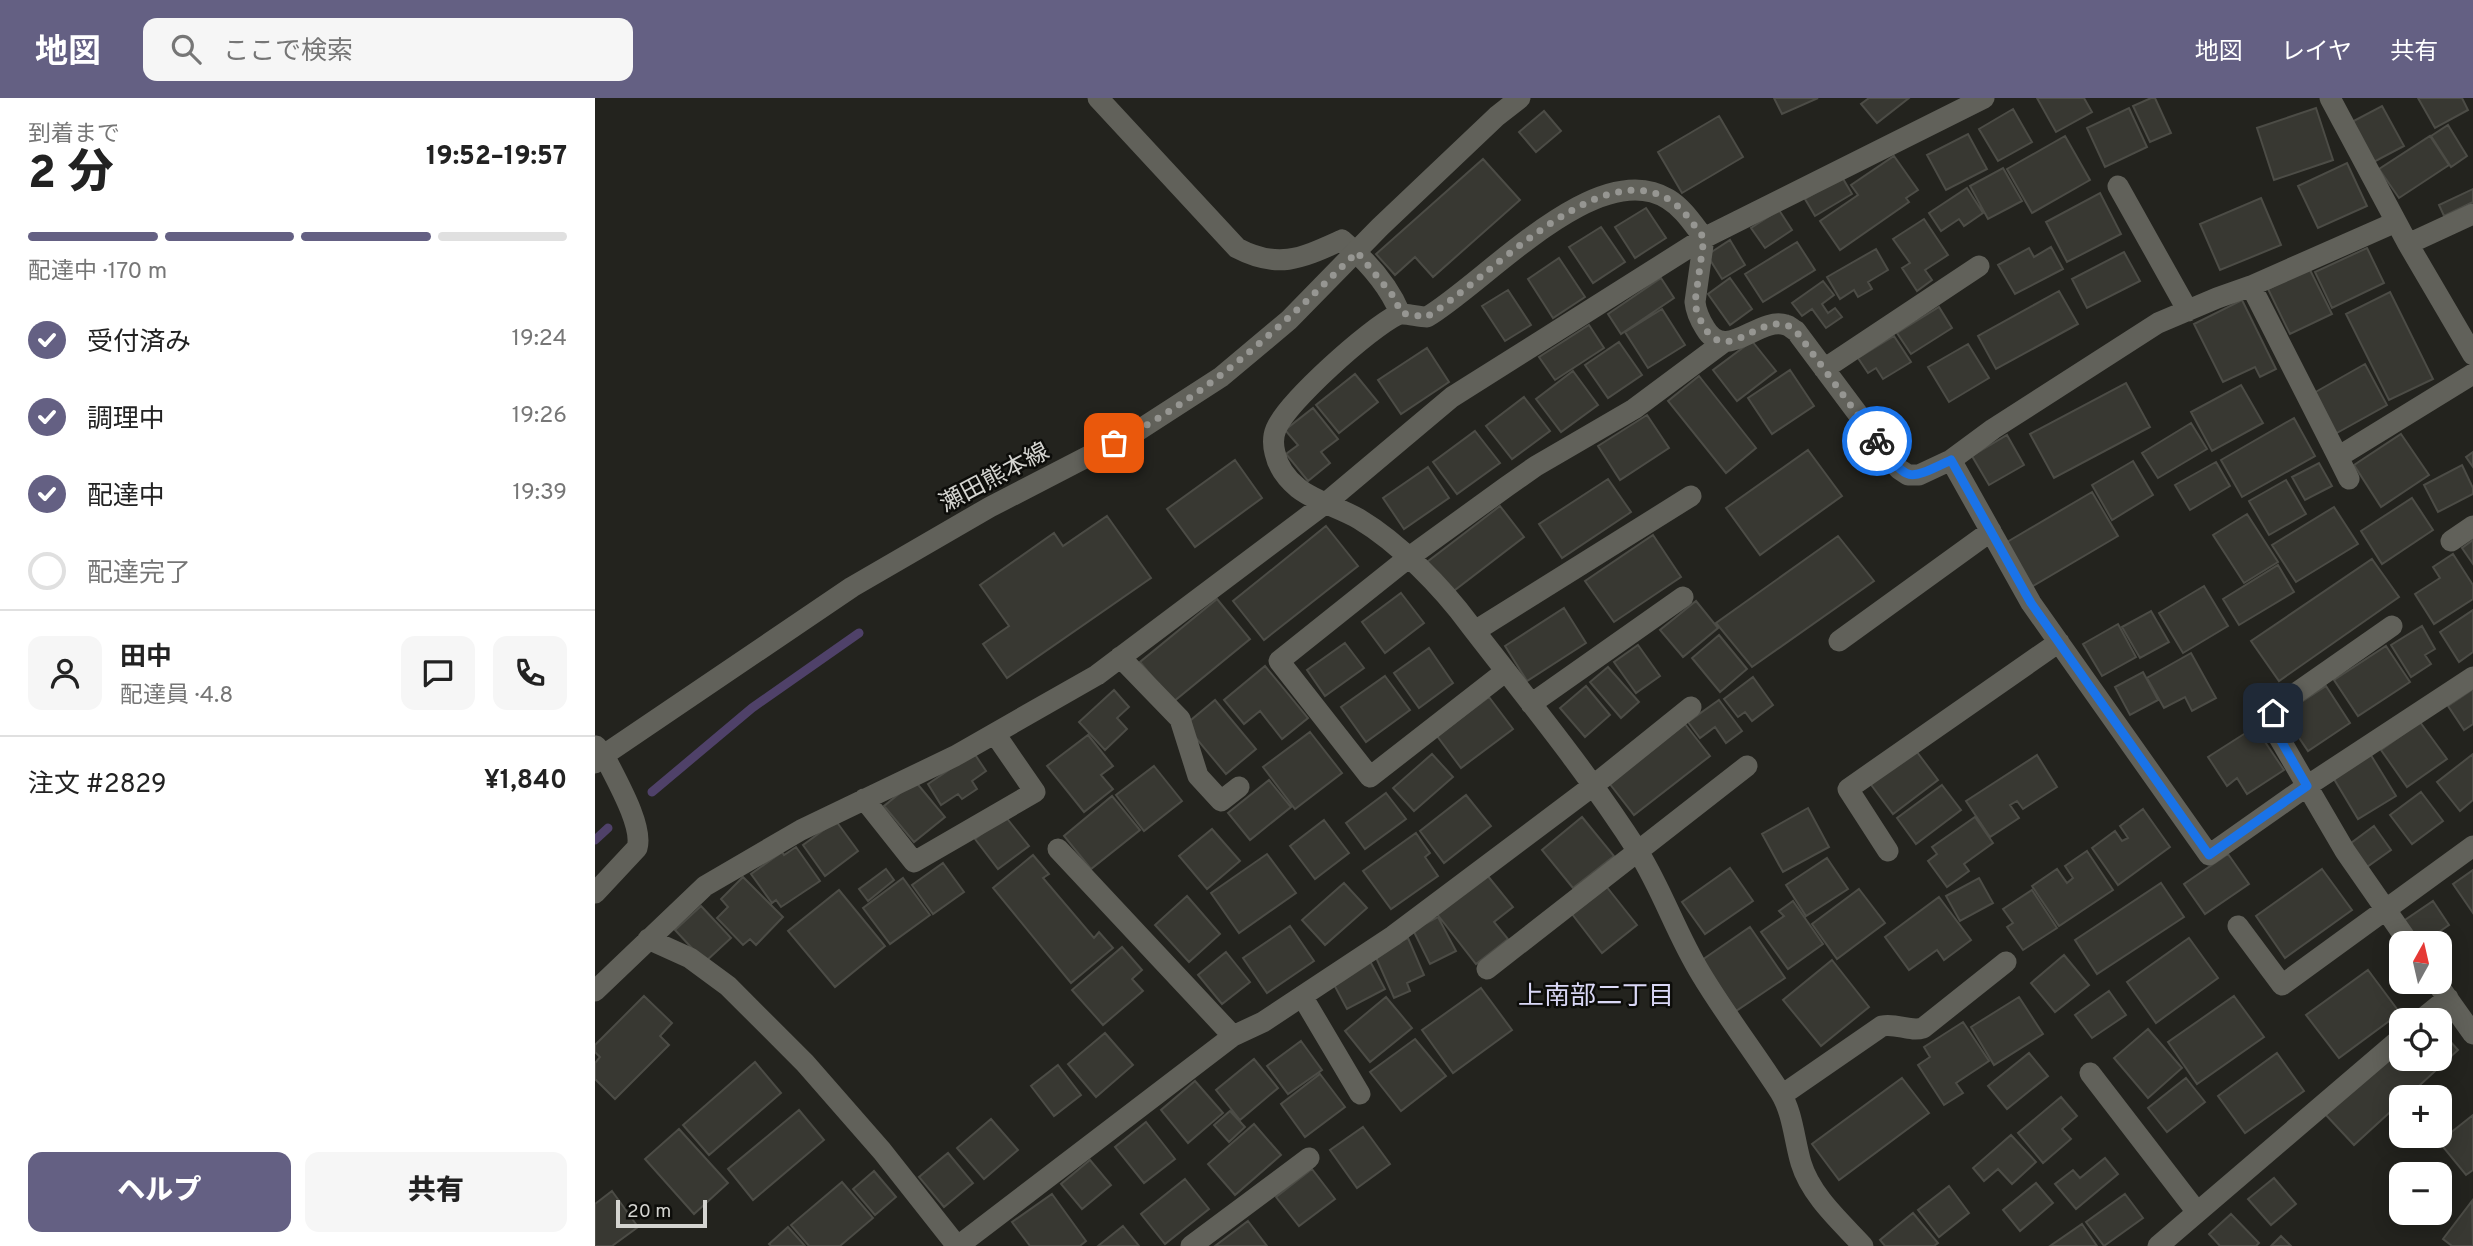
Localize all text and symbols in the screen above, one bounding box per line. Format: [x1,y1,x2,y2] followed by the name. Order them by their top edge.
[143,18,633,81] search box
[167,30,205,68] icon: search
[35,33,101,75] text: 地図
[223,36,353,69] text: ここで検索
[2195,38,2243,68] text: 地図
[2281,38,2352,68] text: レイヤ
[2390,38,2438,68] text: 共有
[28,121,120,150] text: 到着まで
[426,141,567,174] text: 19:52–19:57
[28,146,114,205] text: 2 分
[28,258,167,287] text: 配達中 · 170 m
[28,321,66,359] icon: check
[511,325,567,354] text: 19:24
[87,327,191,360] text: 受付済み
[28,398,66,436] icon: check
[512,402,567,431] text: 19:26
[87,404,165,437] text: 調理中
[1842,406,1912,476] courier
[1084,413,1144,473] pin
[1858,422,1896,460] icon: bike
[1095,424,1133,462] icon: bag
[935,437,1055,520] street label: 瀬田熊本線
[28,475,66,513] icon: check
[512,479,567,508] text: 19:39
[87,481,165,514] text: 配達中
[87,558,191,591] text: 配達完了
[28,636,102,710] button: person
[401,636,475,710] button: chat
[493,636,567,710] button: phone
[120,642,172,675] text: 田中
[120,682,233,711] text: 配達員 · 4.8
[2243,683,2303,743] pin
[2254,694,2292,732] icon: home
[484,765,567,798] text: ¥1,840
[28,769,167,802] text: 注文 #2829
[2389,931,2452,994] north arrow
[2389,931,2452,1225] map controls
[1518,981,1674,1014] district label: 上南部二丁目
[2389,1008,2452,1071] button: locate
[2389,1085,2452,1148] button: +
[28,1152,291,1232] button: ヘルプ
[305,1152,567,1232] button: 共有
[2389,1162,2452,1225] button: −
[616,1197,707,1229] scale bar
[627,1200,671,1224] text: 20 m

